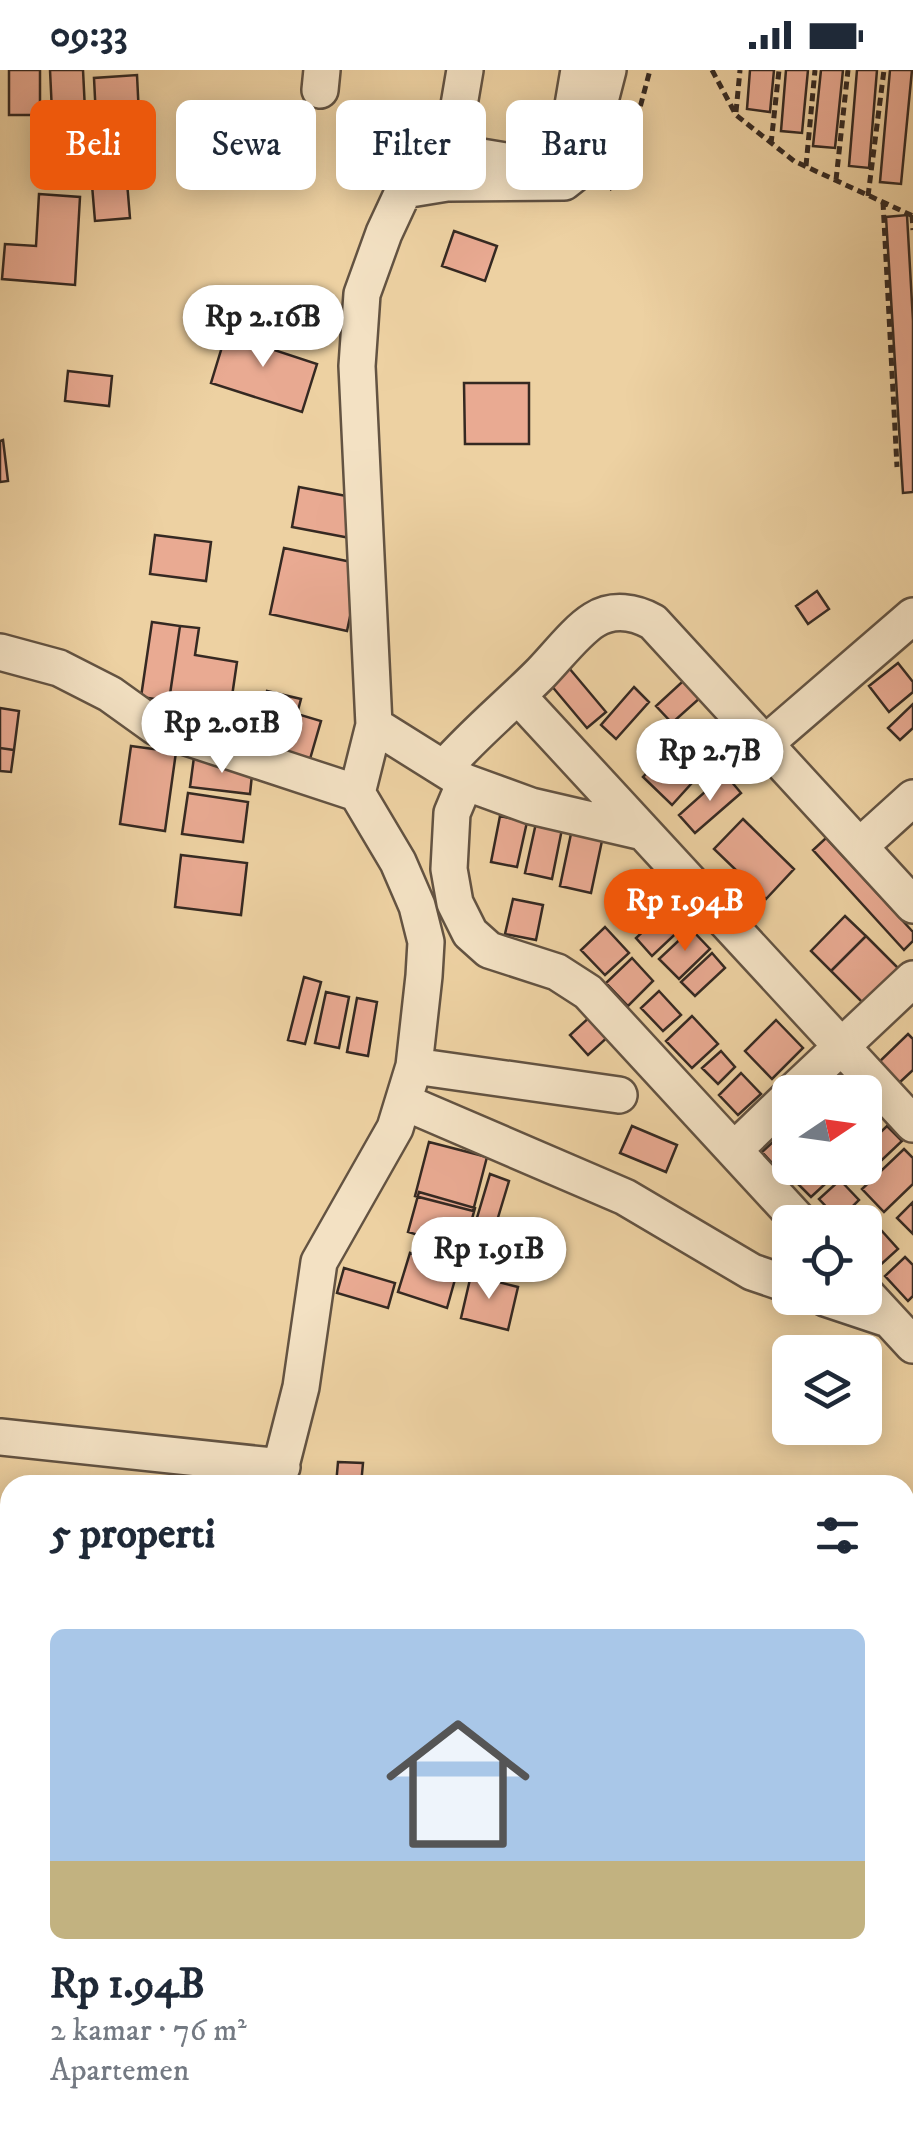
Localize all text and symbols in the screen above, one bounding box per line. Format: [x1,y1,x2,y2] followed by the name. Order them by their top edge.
[50,11,128,59] text: 09:33
[30,100,156,190] chip: Beli
[176,100,316,190] chip: Sewa
[336,100,486,190] chip: Filter
[506,100,643,190] chip: Baru
[160,285,366,370] pin: Rp 2.16B
[205,297,321,337] text: Rp 2.16B
[119,691,325,776] pin: Rp 2.01B
[163,703,281,743] text: Rp 2.01B
[618,719,802,804] pin: Rp 2.7B
[658,731,762,771] text: Rp 2.7B
[582,869,788,954] pin: Rp 1.94B
[626,881,744,921] text: Rp 1.94B
[772,1075,882,1185] north arrow
[772,1075,882,1445] map controls
[772,1205,882,1315] button: locate
[386,1217,592,1302] pin: Rp 1.91B
[433,1229,545,1269] text: Rp 1.91B
[772,1335,882,1445] button: layers
[810,1508,865,1563] icon: filters
[50,1509,215,1561] text: 5 properti
[368,1694,548,1874] icon: home
[50,1959,205,2011] text: Rp 1.94B
[50,2011,247,2051] text: 2 kamar · 76 m²
[50,2051,189,2091] text: Apartemen

